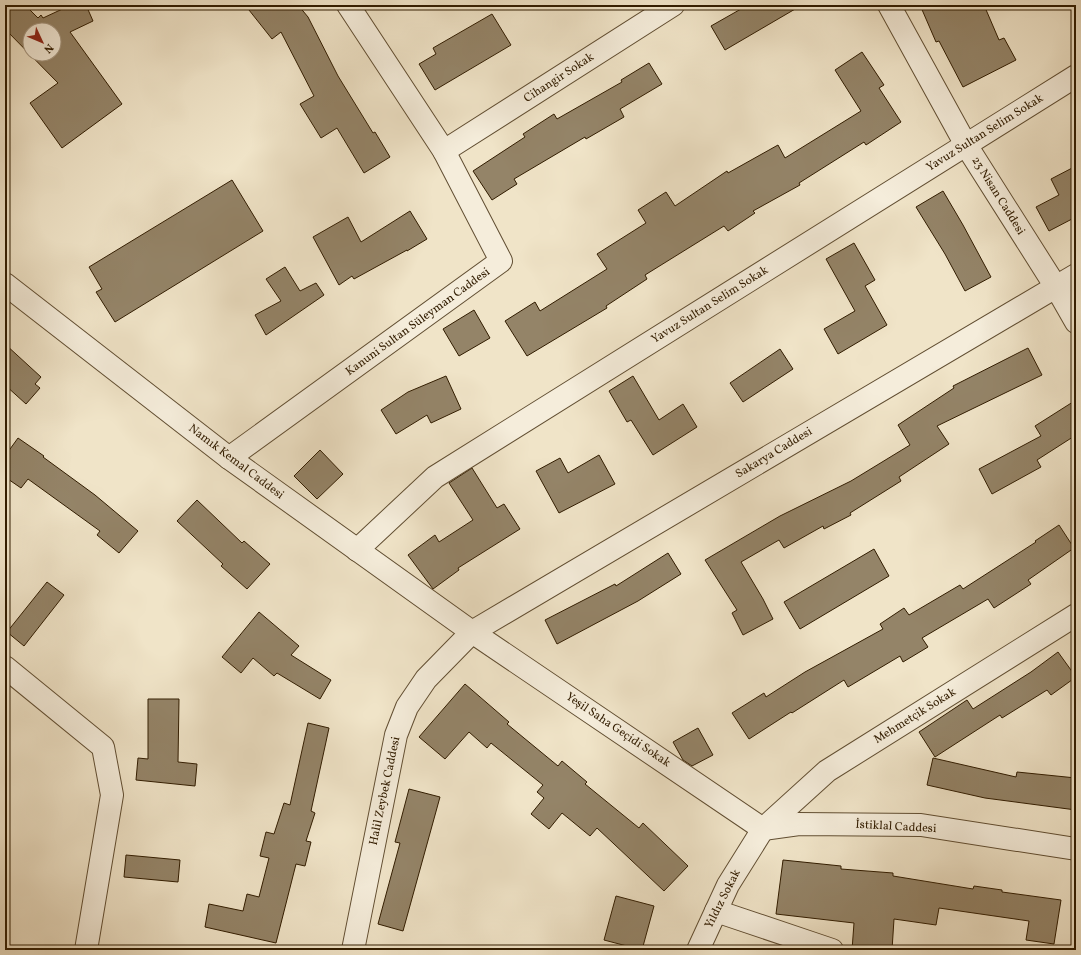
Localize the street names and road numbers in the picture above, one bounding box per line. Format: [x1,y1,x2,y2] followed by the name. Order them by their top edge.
[521,49,598,107] street label: Cihangir Sokak
[923,90,1047,176] street label: Yavuz Sultan Selim Sokak
[967,154,1029,239] street label: 23 Nisan Caddesi
[648,262,772,348] street label: Yavuz Sultan Selim Sokak
[343,264,494,380] street label: Kanuni Sultan Süleyman Caddesi
[185,421,287,503] street label: Namık Kemal Caddesi
[733,424,816,482] street label: Sakarya Caddesi
[871,684,959,748] street label: Mehmetçik Sokak
[562,689,674,771] street label: Yeşil Saha Geçidi Sokak
[366,735,404,847] street label: Halil Zeybek Caddesi
[855,817,937,837] street label: İstiklal Caddesi
[701,866,745,931] street label: Yıldız Sokak

